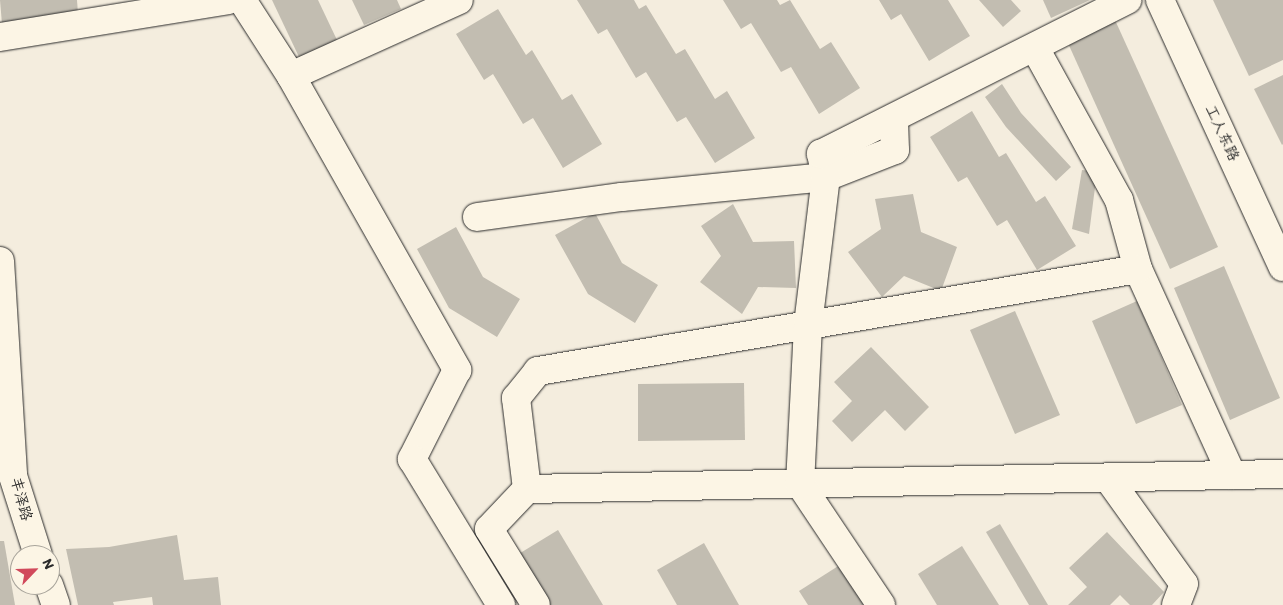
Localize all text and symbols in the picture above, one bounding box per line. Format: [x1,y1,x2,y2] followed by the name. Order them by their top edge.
[1201,102,1243,164] street label: 工人东路
[6,475,36,523] street label: 丰泽路
[10,545,60,595] north arrow
[39,556,58,572] text: N

